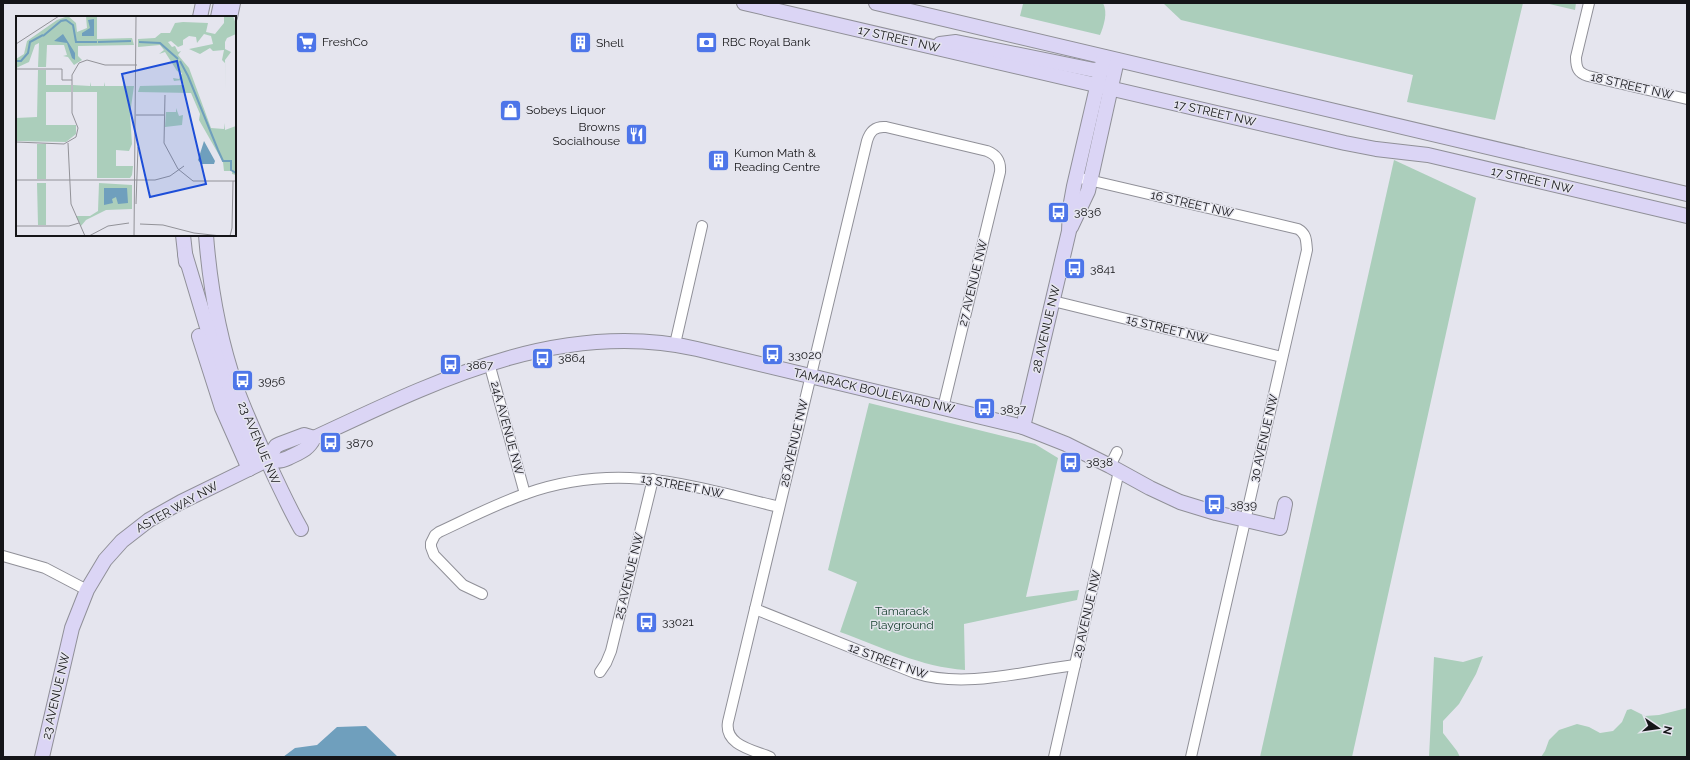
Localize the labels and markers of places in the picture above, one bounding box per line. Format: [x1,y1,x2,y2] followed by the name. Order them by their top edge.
[293,29,319,55] supermarket icon: FreshCo
[694,29,720,55] bank icon: RBC Royal Bank
[568,30,594,56] building icon: Shell
[322,35,368,49] place label: FreshCo
[722,35,811,49] place label: RBC Royal Bank
[596,36,625,50] place label: Shell
[498,97,524,123] shop icon: Sobeys Liquor
[526,103,606,117] place label: Sobeys Liquor
[552,120,620,148] place label: Browns Socialhouse
[623,121,649,147] restaurant icon: Browns Socialhouse
[734,146,820,174] place label: Kumon Math & Reading Centre
[706,147,732,173] building icon: Kumon Math & Reading Centre
[1046,199,1072,225] bus stop icon: 3836
[1074,205,1101,219] place label: 3836
[1061,256,1087,282] bus stop icon: 3841
[1090,262,1115,276] place label: 3841
[760,342,786,368] bus stop icon: 33020
[530,345,556,371] bus stop icon: 3864
[788,348,822,362] place label: 33020
[558,351,586,365] place label: 3864
[437,352,463,378] bus stop icon: 3867
[466,358,494,372] place label: 3867
[229,368,255,394] bus stop icon: 3956
[258,374,285,388] place label: 3956
[972,396,998,422] bus stop icon: 3837
[1000,402,1027,416] place label: 3837
[318,430,344,456] bus stop icon: 3870
[346,436,373,450] place label: 3870
[1058,449,1084,475] bus stop icon: 3838
[1086,455,1113,469] place label: 3838
[1201,492,1227,518] bus stop icon: 3839
[1230,498,1257,512] place label: 3839
[633,609,659,635] bus stop icon: 33021
[662,615,694,629] place label: 33021

